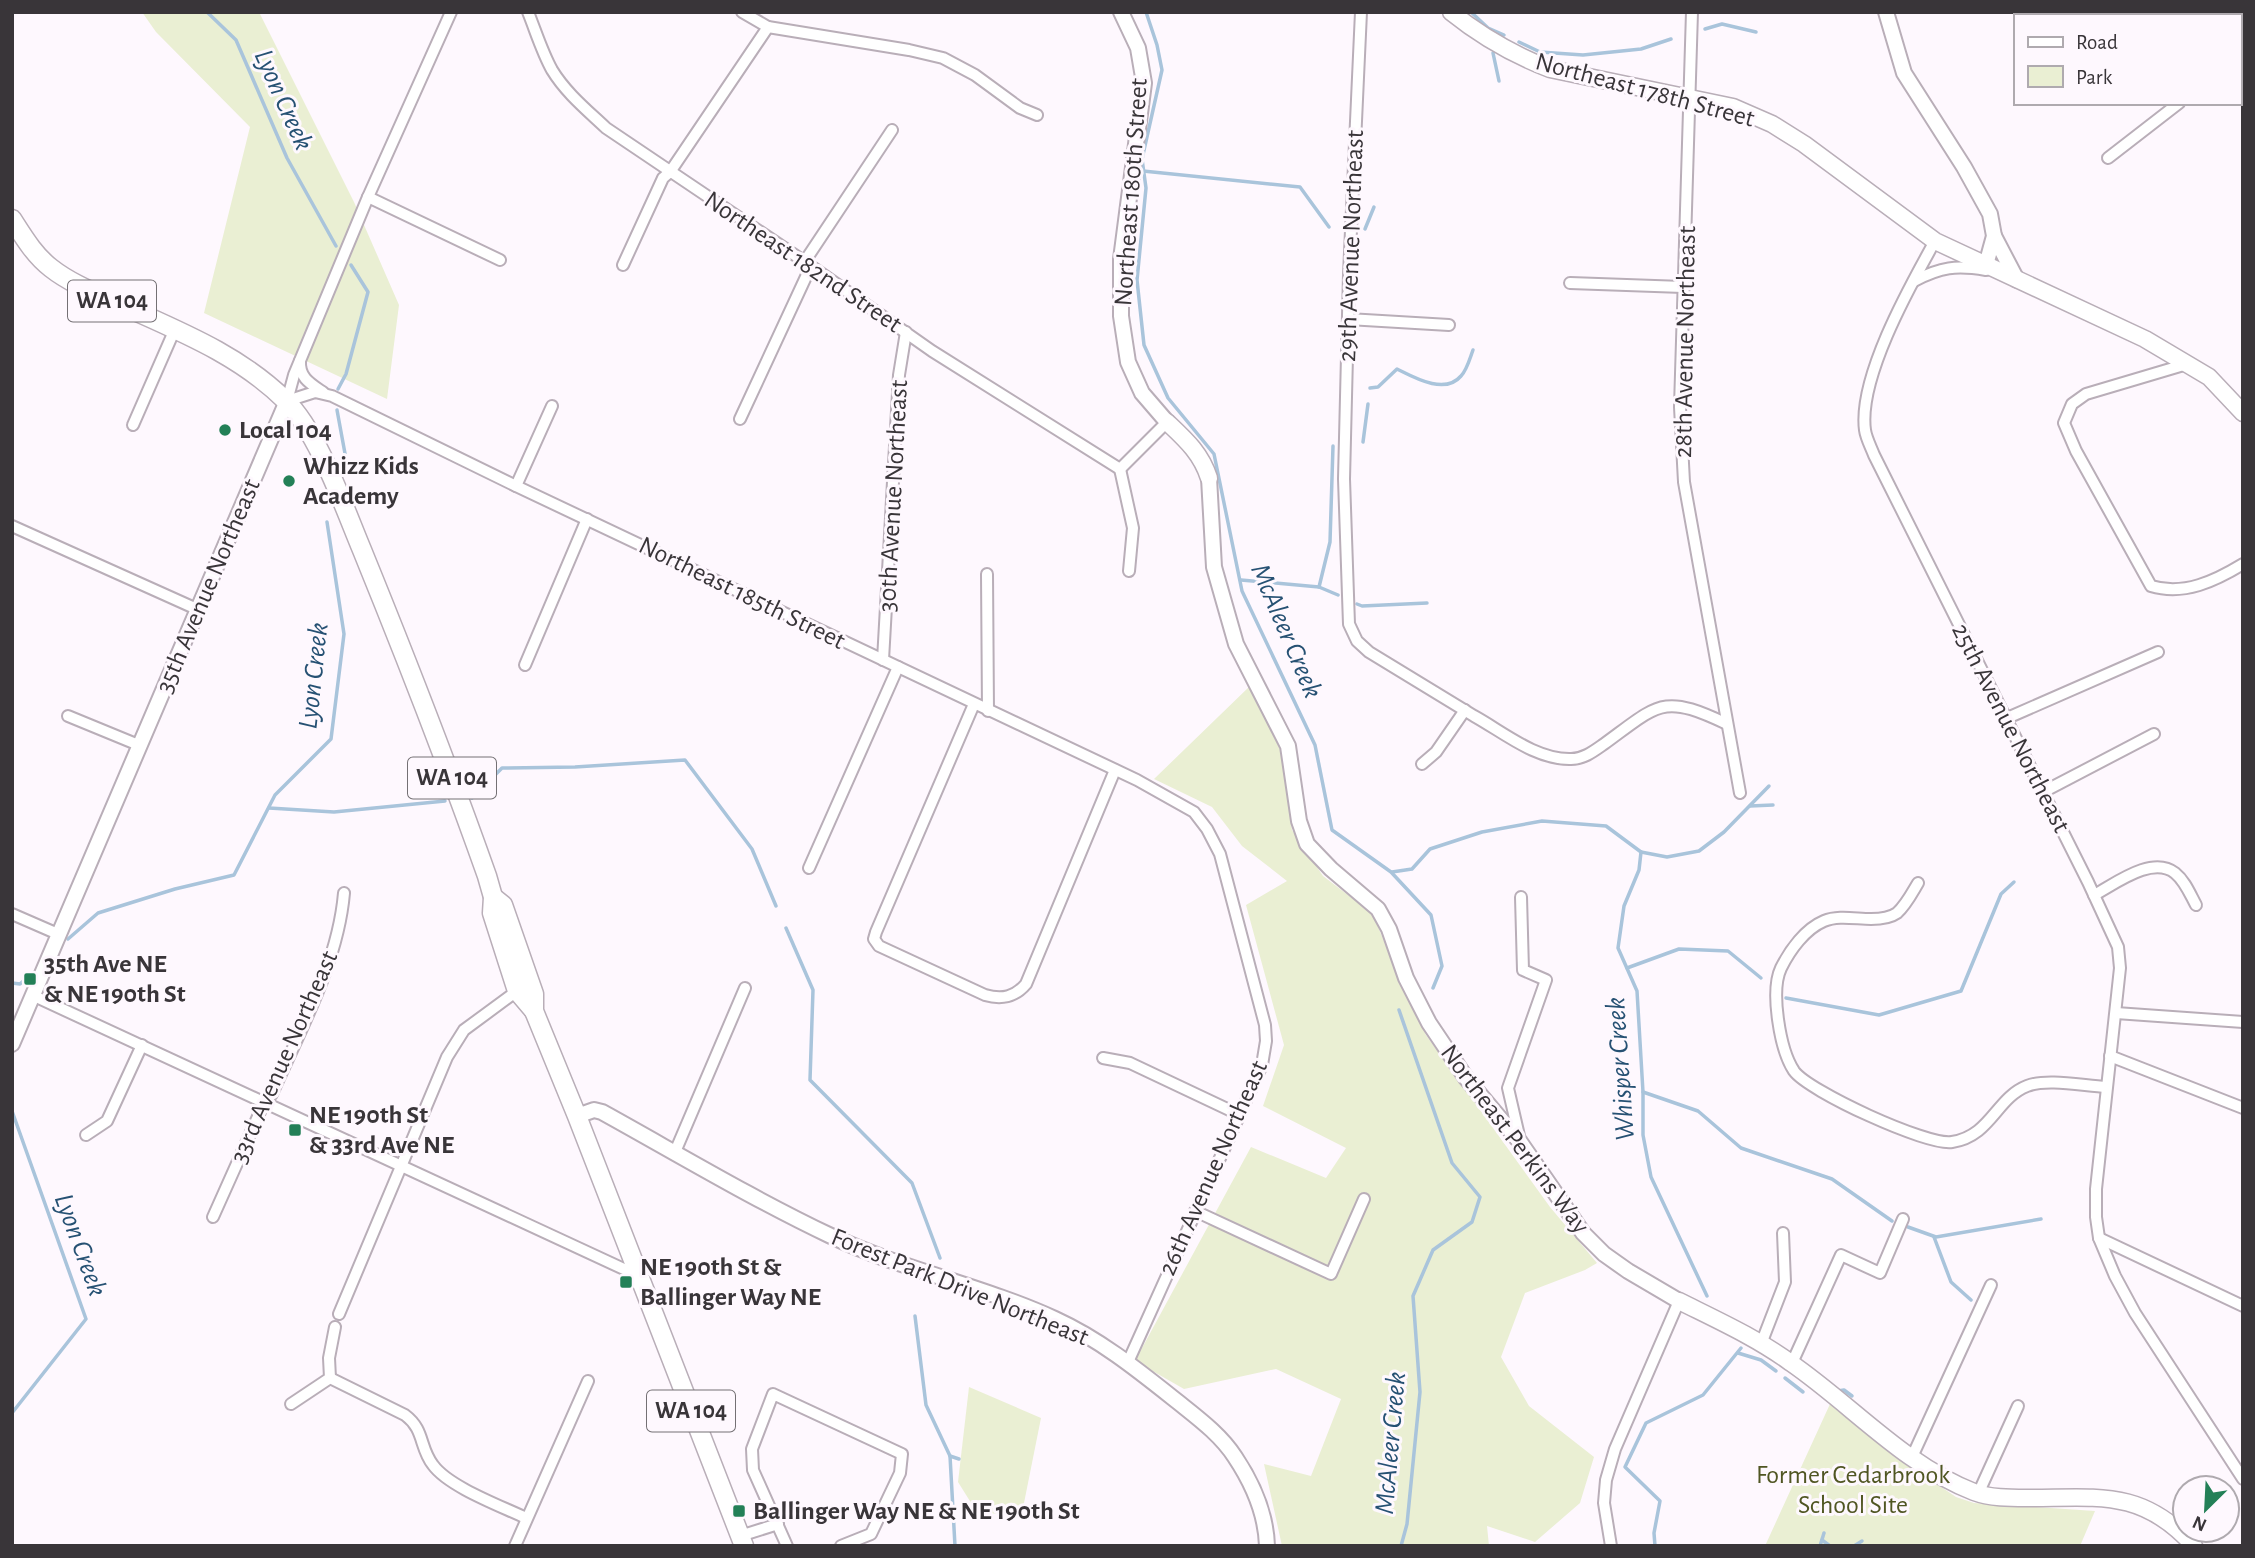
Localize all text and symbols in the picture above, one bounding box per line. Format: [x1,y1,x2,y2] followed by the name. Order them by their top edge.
[2014,14,2241,105] legend
[2076,32,2118,53] text: Road
[248,45,318,155] water label: Lyon Creek
[1533,48,1757,132] street label: Northeast 178th Street
[2076,67,2113,88] text: Park
[1110,77,1152,307] street label: Northeast 180th Street
[1334,130,1368,362] street label: 29th Avenue Northeast
[700,186,906,338] street label: Northeast 182nd Street
[1670,226,1700,458] street label: 28th Avenue Northeast
[68,280,156,322] road number: WA 104
[874,379,912,613] street label: 30th Avenue Northeast
[239,417,332,443] place label: Local 104
[217,422,233,438] marker: Local 104
[303,453,419,509] place label: Whizz Kids Academy
[281,473,297,489] marker: Whizz Kids Academy
[151,475,265,697] street label: 35th Avenue Northeast
[635,532,849,654] street label: Northeast 185th Street
[1245,560,1327,702] water label: McAleer Creek
[1947,619,2075,837] street label: 25th Avenue Northeast
[294,621,334,731] water label: Lyon Creek
[408,758,496,798] road number: WA 104
[225,947,343,1167] street label: 33rd Avenue Northeast
[44,951,186,1007] place label: 35th Ave NE & NE 190th St
[22,971,38,987] marker: 35th Ave NE & NE 190th St
[1602,996,1640,1142] water label: Whisper Creek
[1436,1040,1594,1238] street label: Northeast Perkins Way
[1154,1057,1272,1279] street label: 26th Avenue Northeast
[309,1102,454,1158] place label: NE 190th St & 33rd Ave NE
[287,1122,303,1138] marker: NE 190th St & 33rd Ave NE
[49,1190,111,1300] water label: Lyon Creek
[828,1223,1092,1351] street label: Forest Park Drive Northeast
[640,1254,821,1310] place label: NE 190th St & Ballinger Way NE
[618,1274,634,1290] marker: NE 190th St & Ballinger Way NE
[1371,1371,1411,1515] water label: McAleer Creek
[647,1391,735,1432] road number: WA 104
[1756,1462,1950,1518] park label: Former Cedarbrook School Site
[2171,1474,2241,1544] north arrow
[753,1498,1080,1524] place label: Ballinger Way NE & NE 190th St
[731,1503,747,1519] marker: Ballinger Way NE & NE 190th St
[2190,1512,2210,1535] text: N

